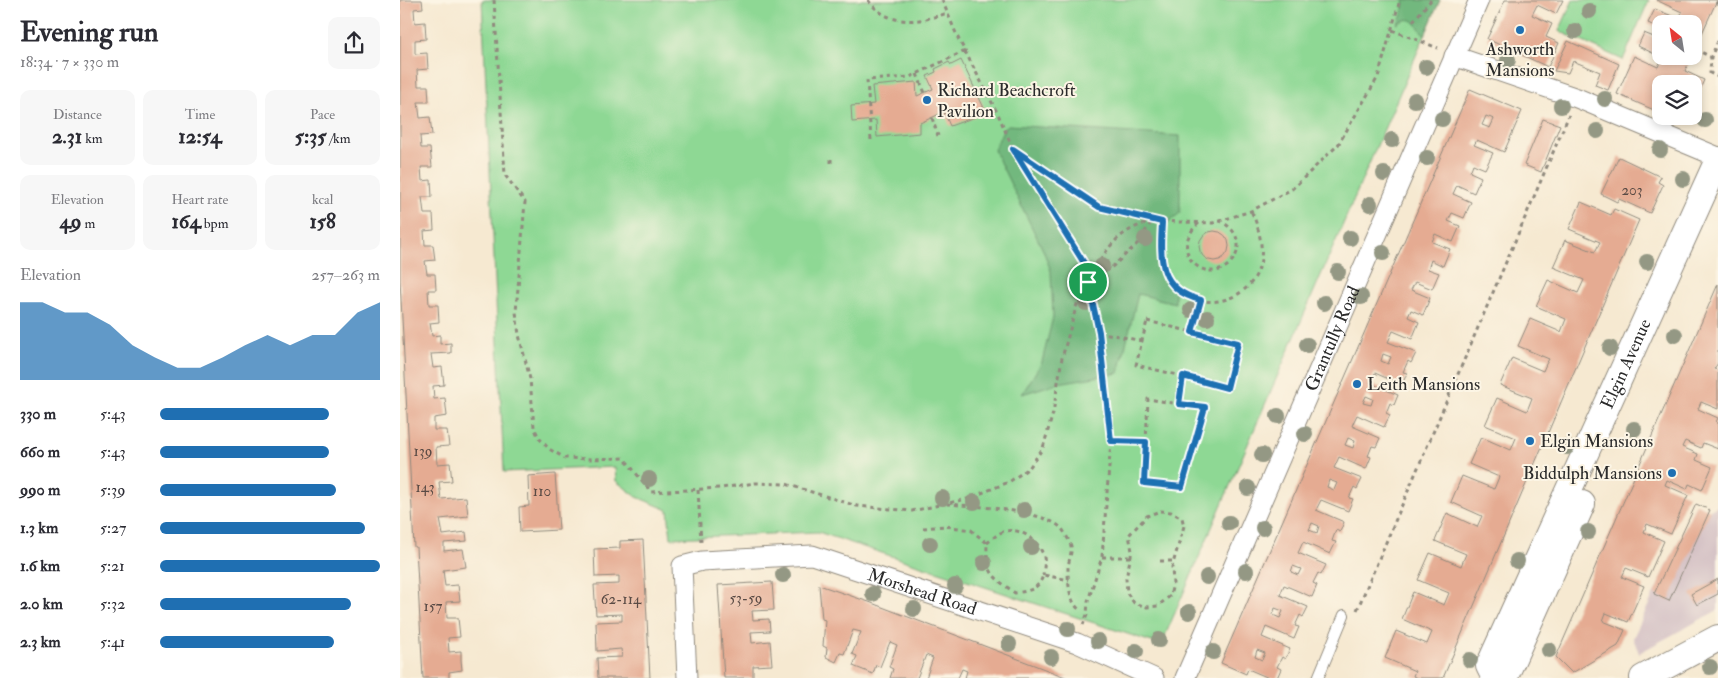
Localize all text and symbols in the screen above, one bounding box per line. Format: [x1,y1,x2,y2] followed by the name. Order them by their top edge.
[20,15,158,50] text: Evening run
[1652,15,1702,65] north arrow
[1652,15,1702,125] map controls
[328,17,380,69] button: share
[1514,24,1526,36] marker: Ashworth Mansions
[1485,38,1555,82] place label: Ashworth Mansions
[20,52,119,72] text: 18:34 · 7 × 330 m
[1652,75,1702,125] button: layers
[937,79,1076,123] place label: Richard Beachcroft Pavilion
[921,94,933,106] marker: Richard Beachcroft Pavilion
[53,106,102,123] text: Distance
[185,106,215,123] text: Time
[310,106,335,123] text: Pace
[52,123,82,150] text: 2.31
[178,123,222,150] text: 12:54
[295,123,326,150] text: 5:35
[82,130,103,147] text: km
[326,130,351,147] text: /km
[1621,181,1643,200] house number: 203
[51,191,104,208] text: Elevation
[171,191,228,208] text: Heart rate
[312,191,333,208] text: kcal
[59,208,81,235] text: 49
[171,208,201,235] text: 164
[309,208,336,235] text: 158
[81,215,95,232] text: m
[201,215,229,232] text: bpm
[1067,261,1109,303] pin
[20,265,81,285] text: Elevation
[311,265,380,285] text: 257–263 m
[1074,268,1102,296] icon: arrive
[1299,282,1365,395] street label: Grantully Road
[1595,315,1656,413] street label: Elgin Avenue
[1367,373,1480,396] place label: Leith Mansions
[1351,378,1363,390] marker: Leith Mansions
[20,404,56,424] text: 330 m
[100,404,126,424] text: 5:43
[1540,430,1653,453] place label: Elgin Mansions
[1524,435,1536,447] marker: Elgin Mansions
[20,442,60,462] text: 660 m
[100,442,126,462] text: 5:43
[414,442,432,461] house number: 139
[1523,462,1662,485] place label: Biddulph Mansions
[1666,467,1678,479] marker: Biddulph Mansions
[415,478,435,497] house number: 143
[20,480,60,500] text: 990 m
[100,480,125,500] text: 5:39
[533,482,551,501] house number: 110
[20,518,58,538] text: 1.3 km
[100,518,126,538] text: 5:27
[20,556,60,576] text: 1.6 km
[100,556,125,576] text: 5:21
[865,563,980,620] street label: Morshead Road
[730,589,762,608] house number: 53-59
[601,590,642,609] house number: 62-114
[20,594,63,614] text: 2.0 km
[100,594,125,614] text: 5:32
[424,597,443,616] house number: 157
[20,632,61,652] text: 2.3 km
[100,632,125,652] text: 5:41

